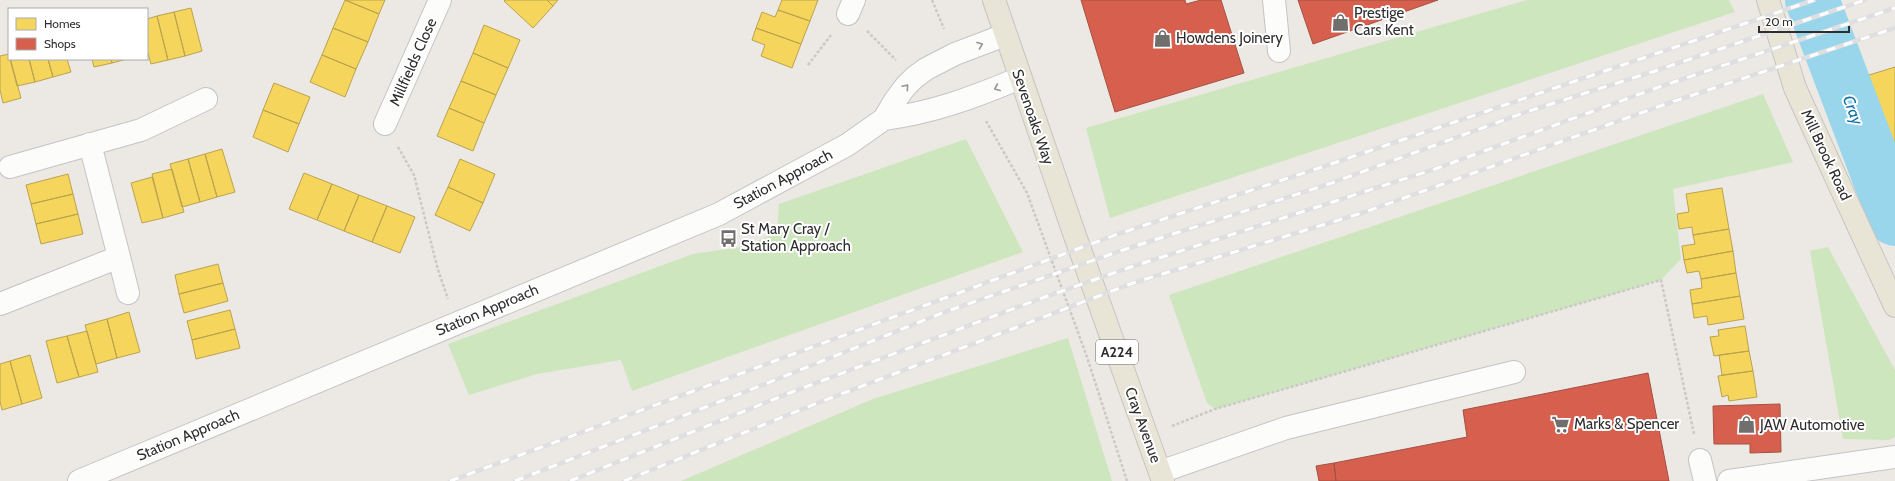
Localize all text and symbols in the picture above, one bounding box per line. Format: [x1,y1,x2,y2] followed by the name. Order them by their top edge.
[1354,4,1414,39] place label: Prestige Cars Kent
[8,8,148,60] legend
[1759,8,1849,34] scale bar
[1331,12,1351,32] shop icon: Prestige Cars Kent
[1765,14,1793,29] text: 20 m
[386,15,441,109] street label: Millfields Close
[44,16,81,31] text: Homes
[1153,28,1173,48] shop icon: Howdens Joinery
[1176,29,1283,47] place label: Howdens Joinery
[44,36,76,51] text: Shops
[977,41,984,49] one-way arrow
[1008,67,1058,167] street label: Sevenoaks Way
[994,83,1002,91] one-way arrow
[901,84,908,91] one-way arrow
[1839,93,1867,128] water label: Cray
[1797,107,1855,203] street label: Mill Brook Road
[730,145,836,213] street label: Station Approach
[741,220,851,255] place label: St Mary Cray / Station Approach
[718,228,738,248] bus stop icon: St Mary Cray / Station Approach
[433,280,541,340] street label: Station Approach
[1096,340,1138,364] road number: A224
[1121,385,1165,466] street label: Cray Avenue
[134,405,242,465] street label: Station Approach
[1551,414,1571,434] supermarket icon: Marks & Spencer
[1574,415,1679,433] place label: Marks & Spencer
[1737,415,1757,435] shop icon: JAW Automotive
[1759,416,1865,434] place label: JAW Automotive

